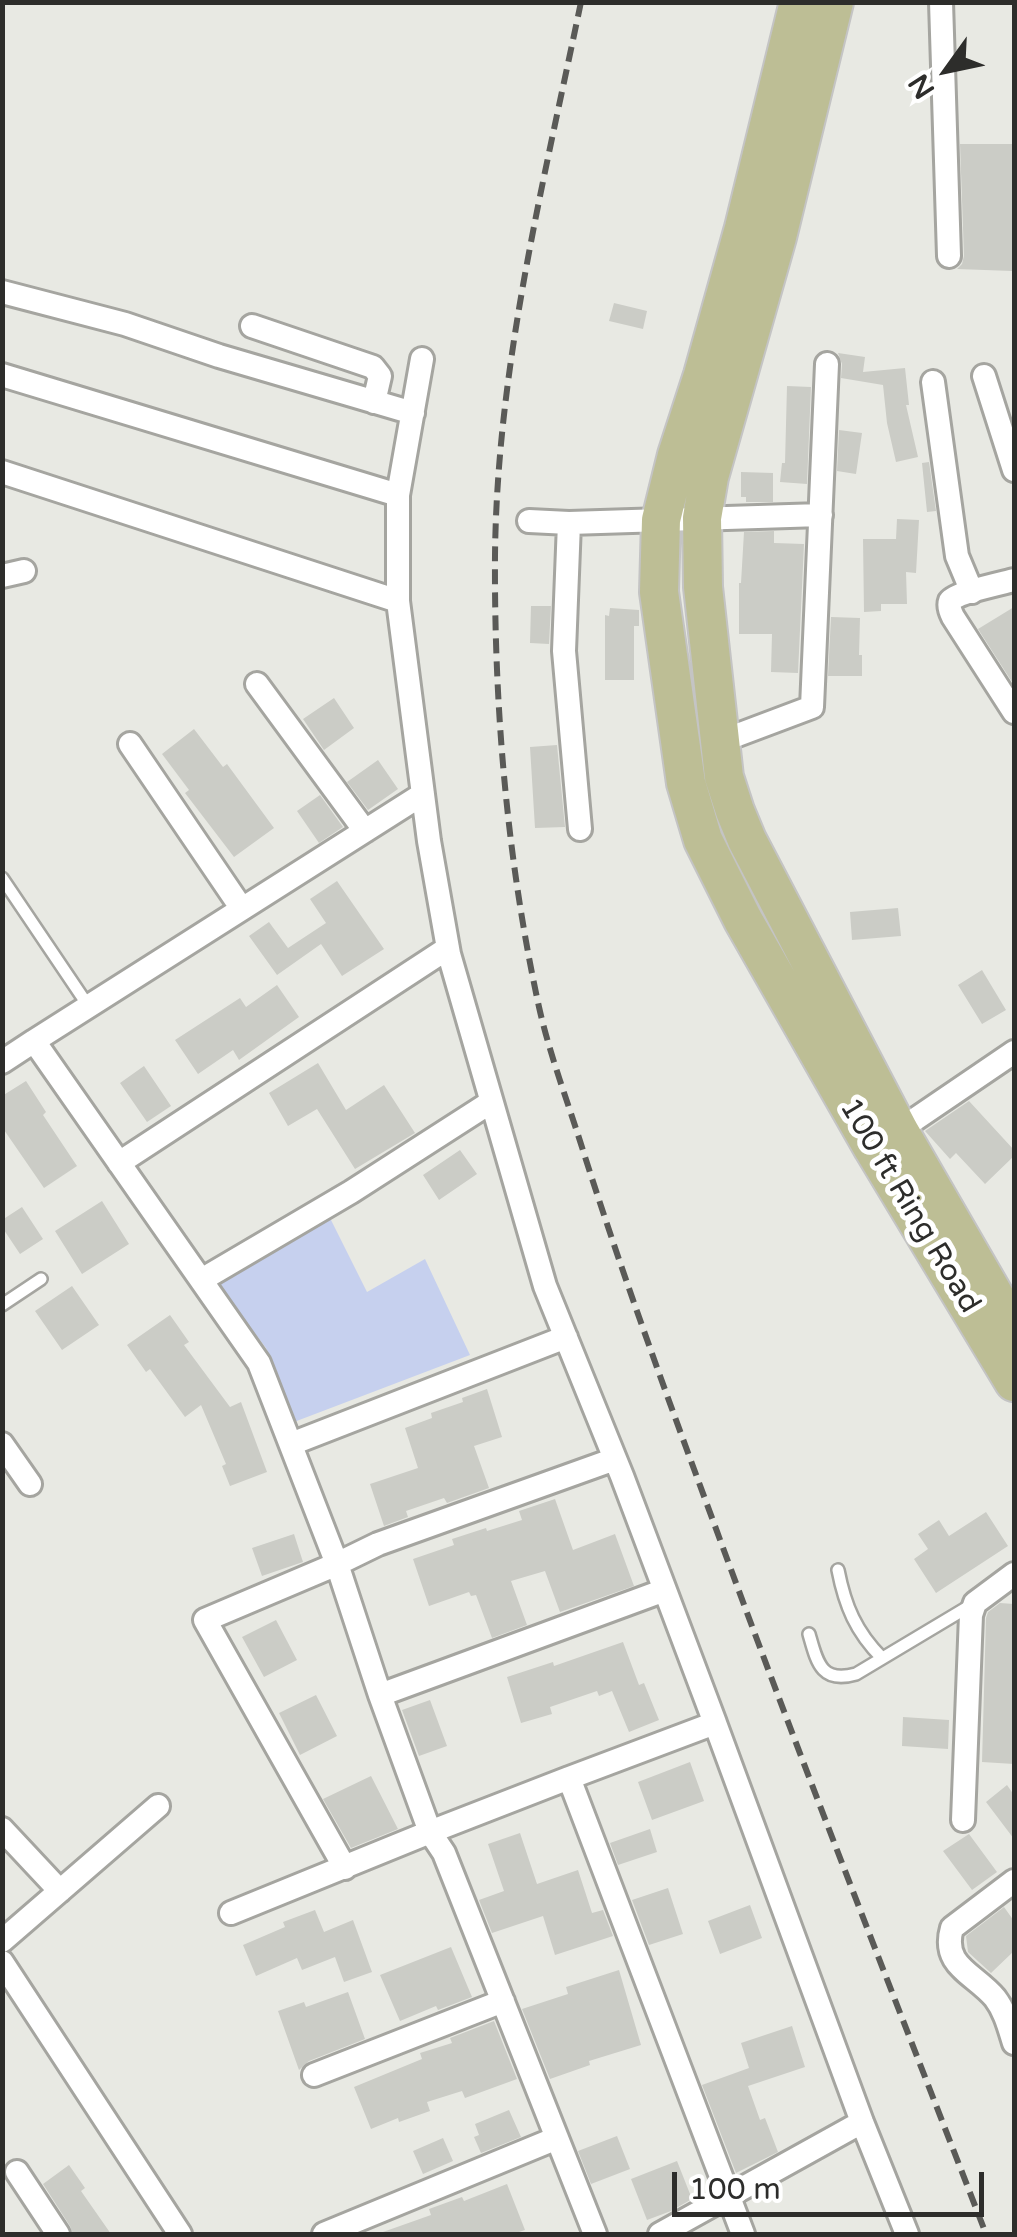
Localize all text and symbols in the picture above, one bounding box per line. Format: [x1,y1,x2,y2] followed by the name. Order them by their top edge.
[897,20,997,120] north arrow
[901,68,942,105] text: N
[831,1092,987,1320] street label: 100 ft Ring Road
[677,2152,990,2214] scale bar
[689,2171,781,2208] text: 100 m

